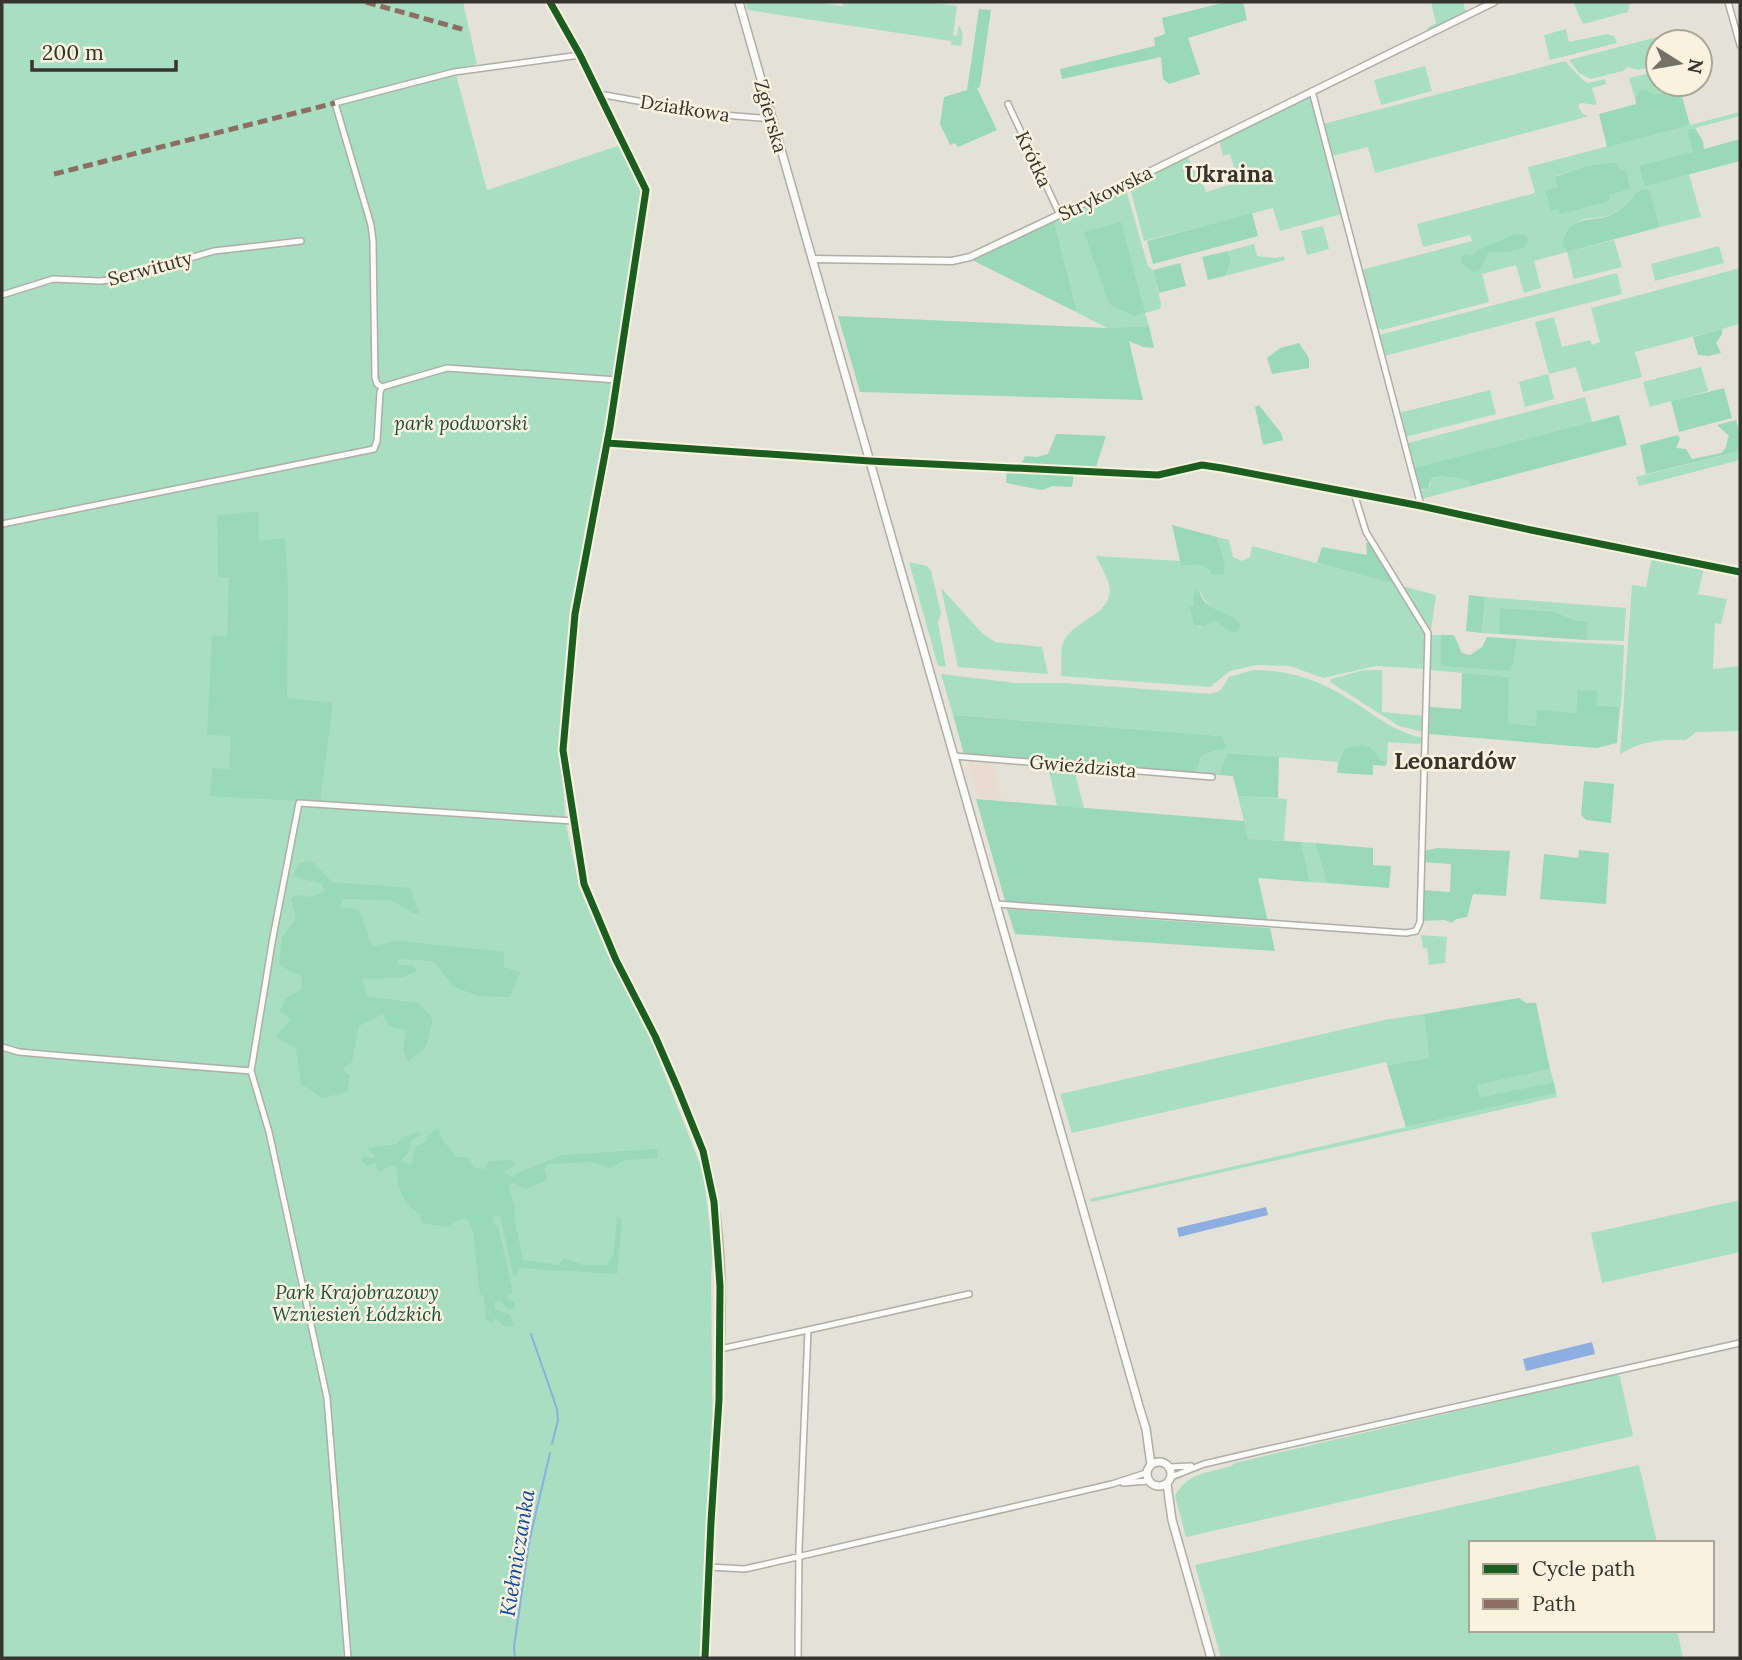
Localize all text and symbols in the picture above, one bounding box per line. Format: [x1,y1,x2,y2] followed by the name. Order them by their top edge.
[32,28,175,72] scale bar
[1644,28,1714,98] north arrow
[42,39,104,66] text: 200 m
[1682,57,1709,76] text: N
[749,77,793,156] street label: Zgierska
[638,89,732,127] street label: Działkowa
[1011,127,1058,191] street label: Krótka
[1185,159,1273,188] district label: Ukraina
[1054,160,1156,226] street label: Strykowska
[105,245,195,291] street label: Serwituty
[394,411,528,435] park label: park podworski
[1394,746,1516,775] district label: Leonardów
[1029,749,1138,783] street label: Gwieździsta
[272,1280,442,1326] park label: Park Krajobrazowy Wzniesień Łódzkich
[494,1487,540,1619] water label: Kiełmiczanka
[1469,1541,1714,1632] legend
[1532,1555,1635,1582] text: Cycle path
[1532,1590,1576,1617] text: Path

